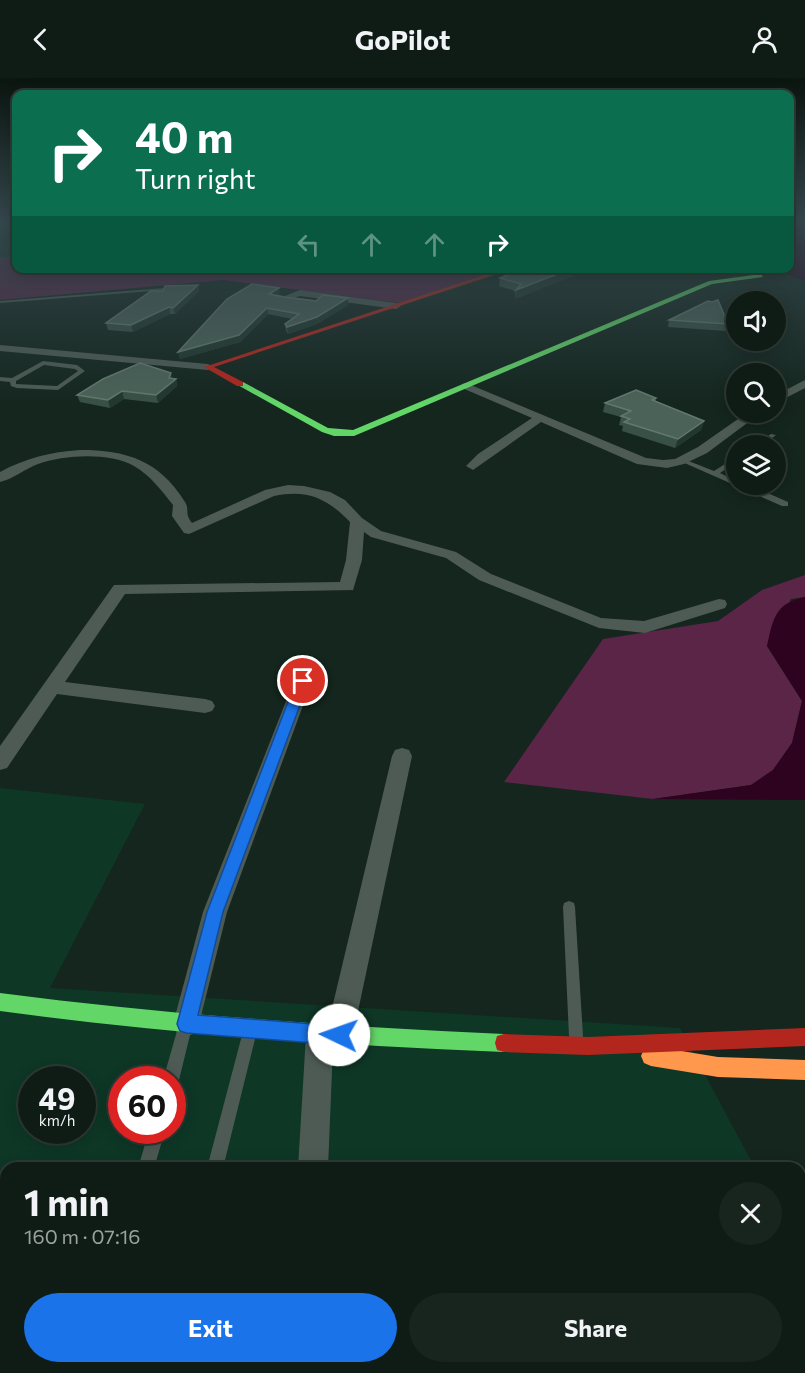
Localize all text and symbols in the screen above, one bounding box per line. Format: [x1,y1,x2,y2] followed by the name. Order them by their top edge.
[24,23,57,56] icon: back
[355,23,450,56] text: GoPilot
[748,23,781,56] icon: person
[135,110,233,162] text: 40 m
[36,114,114,192] icon: right
[135,162,255,195] text: Turn right
[292,228,325,261] icon: left
[355,228,388,261] icon: ahead
[418,228,451,261] icon: ahead
[481,228,514,261] icon: right
[726,291,786,495] map controls
[726,291,786,351] button: sound
[726,363,786,423] button: search
[726,435,786,495] button: layers
[277,655,328,706] pin
[286,664,319,697] icon: arrive
[307,1003,371,1067] position arrow
[108,1066,186,1144] speed limit sign: 60
[39,1079,75,1116] text: 49
[39,1111,75,1129] text: km/h
[24,1179,109,1223] text: 1 min
[719,1182,782,1245] button: close
[24,1224,140,1248] text: 160 m · 07:16
[24,1293,397,1362] button: Exit
[409,1293,782,1362] button: Share

